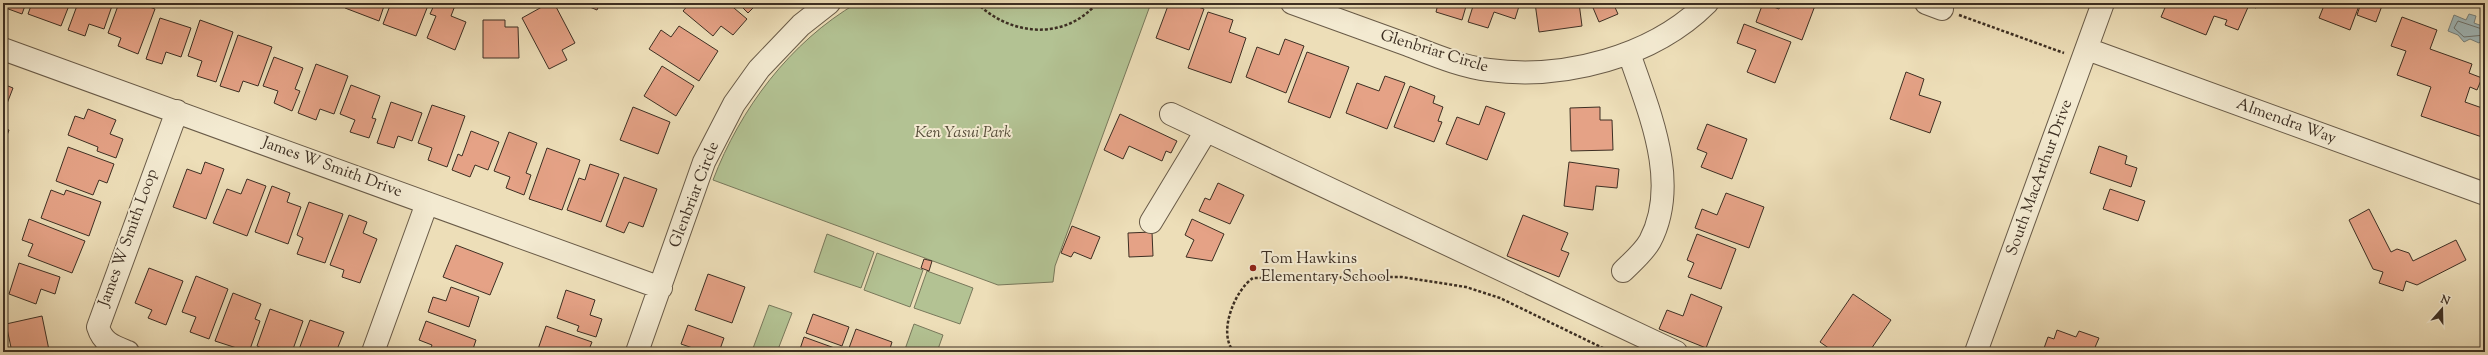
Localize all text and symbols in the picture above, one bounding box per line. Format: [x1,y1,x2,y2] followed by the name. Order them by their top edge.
[1377,25,1491,79] street label: Glenbriar Circle
[2233,93,2339,151] street label: Almendra Way
[2001,97,2079,259] street label: South MacArthur Drive
[915,122,1011,145] park label: Ken Yasui Park
[258,132,405,204] street label: James W Smith Drive
[664,139,726,251] street label: Glenbriar Circle
[93,166,165,311] street label: James W Smith Loop
[1261,248,1391,289] place label: Tom Hawkins Elementary School
[1248,263,1258,273] marker: Tom Hawkins Elementary School
[2422,289,2462,329] north arrow
[2437,291,2452,310] text: N

